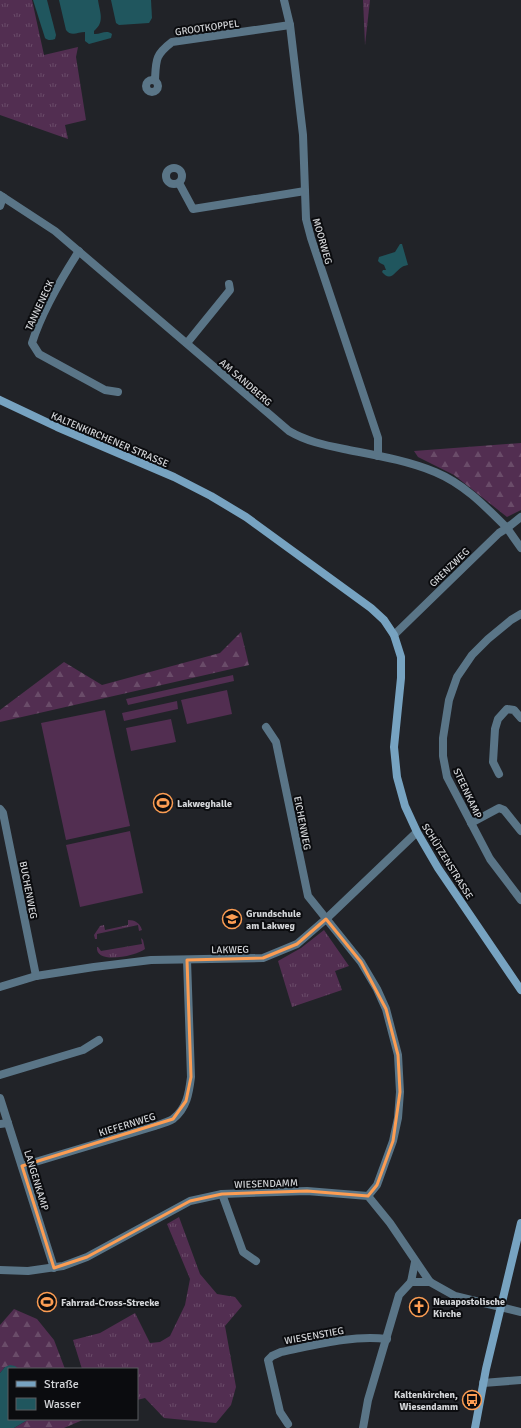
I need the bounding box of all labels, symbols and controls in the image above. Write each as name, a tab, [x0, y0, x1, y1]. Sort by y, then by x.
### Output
street label: GROOTKOPPEL	[174, 18, 240, 38]
street label: MOORWEG	[310, 217, 334, 266]
street label: TANNENECK	[23, 278, 57, 332]
street label: AM SANDBERG	[217, 357, 274, 409]
street label: KALTENKIRCHENER STRASSE	[49, 410, 170, 470]
street label: GRENZWEG	[427, 546, 472, 590]
street label: STEENKAMP	[450, 766, 484, 821]
sports icon: Lakweghalle	[152, 792, 174, 814]
street label: EICHENWEG	[291, 795, 313, 851]
place label: Lakweghalle	[177, 798, 232, 810]
street label: SCHÜTZENSTRASSE	[419, 821, 475, 902]
street label: BUCHENWEG	[17, 860, 39, 920]
school or university icon: Grundschule am Lakweg	[221, 908, 243, 930]
place label: Grundschule am Lakweg	[246, 908, 301, 932]
street label: LAKWEG	[211, 944, 249, 956]
street label: KIEFERNWEG	[97, 1111, 157, 1139]
street label: LANGENKAMP	[21, 1149, 51, 1212]
street label: WIESENDAMM	[234, 1177, 298, 1191]
sports icon: Fahrrad-Cross-Strecke	[36, 1291, 58, 1313]
church icon: Neuapostolische Kirche	[408, 1296, 430, 1318]
place label: Neuapostolische Kirche	[433, 1296, 505, 1320]
place label: Fahrrad-Cross-Strecke	[61, 1297, 159, 1309]
street label: WIESENSTIEG	[283, 1325, 345, 1347]
legend	[8, 1368, 138, 1420]
text: Straße	[44, 1377, 79, 1392]
place label: Kaltenkirchen, Wiesendamm	[394, 1389, 458, 1413]
bus stop icon: Kaltenkirchen, Wiesendamm	[461, 1389, 483, 1411]
text: Wasser	[44, 1397, 81, 1412]

